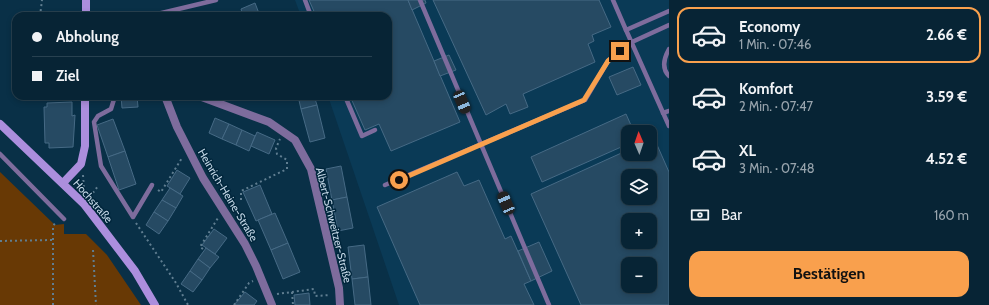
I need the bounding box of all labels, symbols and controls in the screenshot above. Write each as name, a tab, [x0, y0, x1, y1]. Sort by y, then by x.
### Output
icon: car	[691, 17, 727, 53]
text: Economy	[739, 18, 800, 36]
text: 2.66 €	[926, 26, 967, 44]
text: Abholung	[56, 28, 119, 46]
text: 1 Min. · 07:46	[739, 36, 811, 52]
route end	[611, 42, 629, 60]
text: Ziel	[56, 67, 79, 85]
icon: car	[691, 79, 727, 115]
text: Komfort	[739, 80, 793, 98]
text: 3.59 €	[926, 88, 967, 106]
car	[452, 89, 472, 115]
text: 2 Min. · 07:47	[739, 98, 813, 114]
north arrow	[621, 125, 657, 161]
map controls	[621, 125, 657, 293]
icon: car	[691, 141, 727, 177]
text: XL	[739, 142, 756, 160]
street label: Heinrich-Heine-Straße	[195, 146, 261, 244]
text: 4.52 €	[925, 150, 967, 168]
text: 3 Min. · 07:48	[739, 160, 815, 176]
street label: Albert-Schweitzer-Straße	[313, 166, 355, 285]
button: layers	[621, 169, 657, 205]
route start	[390, 171, 408, 189]
street label: Hochstraße	[70, 176, 116, 226]
car	[496, 190, 516, 216]
icon: cash	[689, 204, 711, 226]
text: Bar	[721, 206, 742, 224]
text: 160 m	[934, 207, 969, 223]
button: +	[621, 213, 657, 249]
button: Bestätigen	[689, 251, 969, 297]
button: −	[621, 257, 657, 293]

